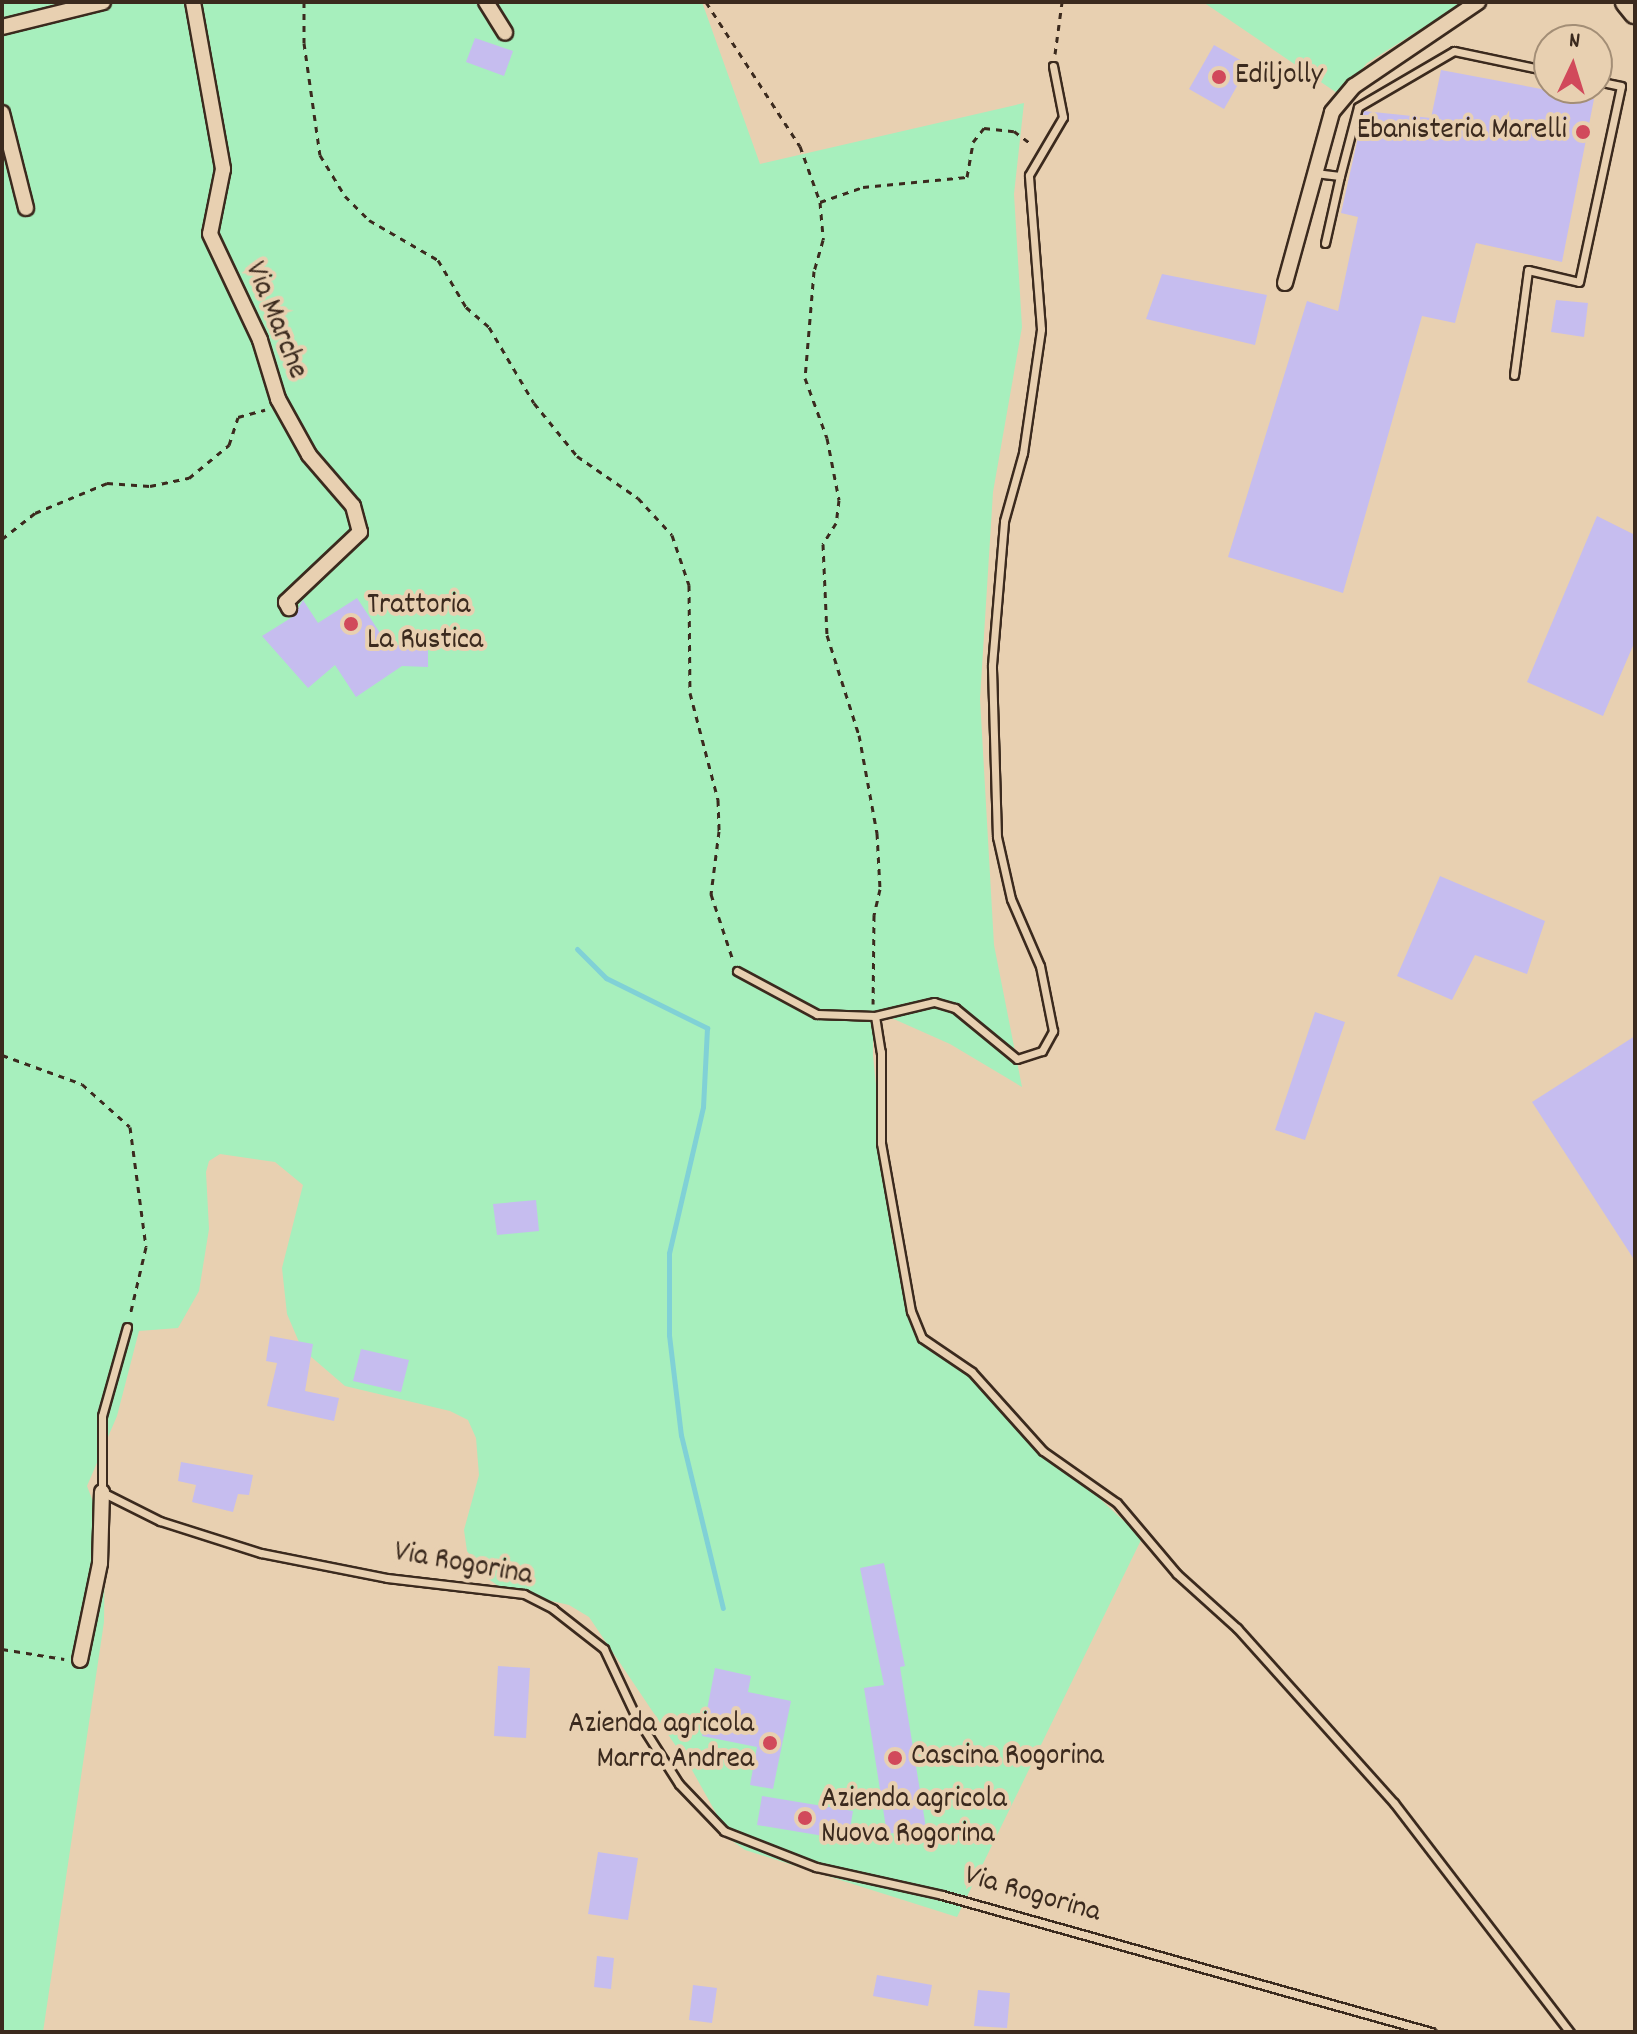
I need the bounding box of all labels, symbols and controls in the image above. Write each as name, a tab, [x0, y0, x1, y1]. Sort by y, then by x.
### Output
north arrow	[1533, 24, 1613, 104]
text: N	[1568, 26, 1581, 57]
place label: Ediljolly	[1235, 59, 1323, 95]
marker: Ediljolly	[1210, 68, 1228, 86]
place label: Ebanisteria Marelli	[1357, 114, 1567, 150]
marker: Ebanisteria Marelli	[1574, 123, 1592, 141]
street label: Via Marche	[234, 257, 314, 385]
place label: Trattoria La Rustica	[367, 589, 483, 660]
marker: Trattoria La Rustica	[342, 615, 360, 633]
street label: Via Rogorina	[391, 1536, 535, 1596]
place label: Azienda agricola Marra Andrea	[568, 1708, 754, 1778]
marker: Azienda agricola Marra Andrea	[761, 1734, 779, 1752]
place label: Cascina Rogorina	[911, 1740, 1104, 1776]
marker: Cascina Rogorina	[886, 1749, 904, 1767]
place label: Azienda agricola Nuova Rogorina	[821, 1783, 1007, 1854]
marker: Azienda agricola Nuova Rogorina	[796, 1809, 814, 1827]
street label: Via Rogorina	[960, 1859, 1104, 1933]

